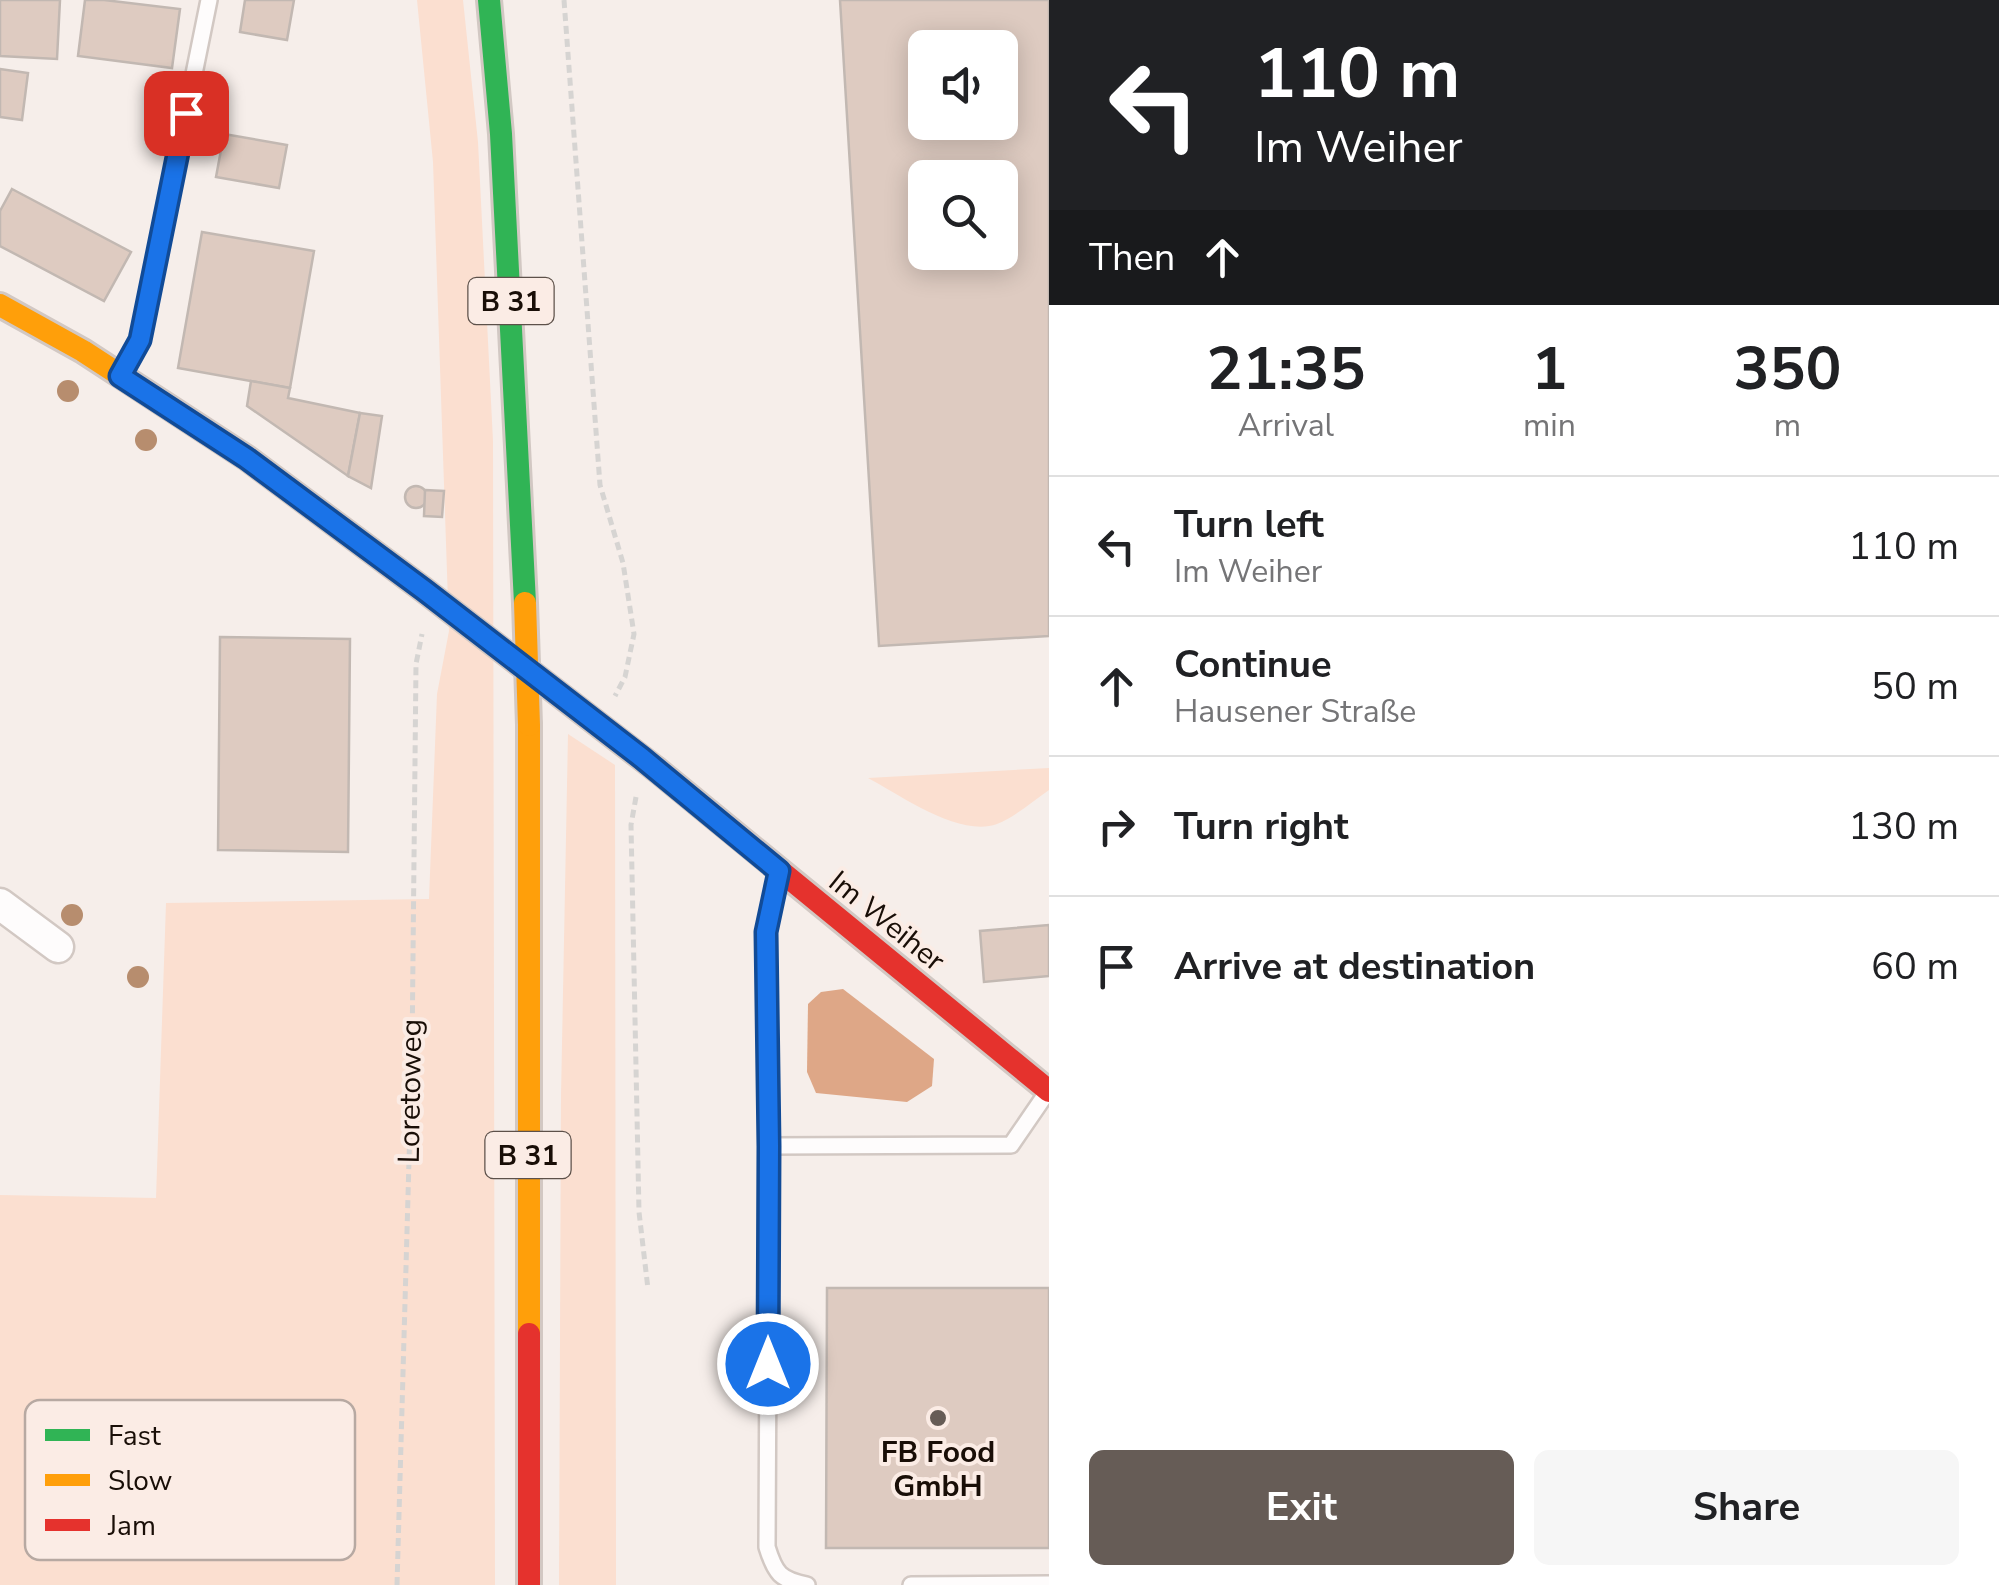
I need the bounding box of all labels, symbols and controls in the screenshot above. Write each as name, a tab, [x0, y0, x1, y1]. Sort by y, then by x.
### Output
text: 110 m	[1254, 26, 1460, 122]
map controls	[908, 30, 1018, 270]
button: sound	[908, 30, 1018, 140]
icon: left	[1089, 40, 1219, 170]
pin	[144, 71, 229, 156]
icon: arrive	[159, 86, 214, 141]
text: Im Weiher	[1254, 117, 1463, 178]
button: search	[908, 160, 1018, 270]
icon: ahead	[1195, 230, 1250, 285]
text: Then	[1089, 232, 1175, 283]
road number: B 31	[468, 278, 554, 324]
text: 21:35	[1207, 328, 1365, 410]
text: 1	[1531, 328, 1567, 410]
text: 350	[1733, 328, 1841, 410]
text: Arrival	[1238, 404, 1334, 447]
text: min	[1523, 404, 1576, 447]
text: m	[1774, 404, 1801, 447]
text: Turn left	[1174, 499, 1324, 550]
icon: left	[1089, 519, 1144, 574]
text: 110 m	[1848, 521, 1959, 572]
text: Im Weiher	[1174, 550, 1322, 593]
text: Continue	[1174, 639, 1332, 690]
icon: ahead	[1089, 659, 1144, 714]
text: 50 m	[1871, 661, 1959, 712]
text: Hausener Straße	[1174, 690, 1416, 733]
icon: right	[1089, 799, 1144, 854]
text: Turn right	[1174, 801, 1349, 852]
text: 130 m	[1848, 801, 1959, 852]
street label: Im Weiher	[820, 862, 954, 981]
icon: arrive	[1089, 939, 1144, 994]
text: Arrive at destination	[1174, 941, 1535, 992]
text: 60 m	[1871, 941, 1959, 992]
street label: Loretoweg	[389, 1018, 432, 1164]
road number: B 31	[486, 1132, 570, 1178]
position arrow	[716, 1312, 820, 1416]
legend	[25, 1400, 355, 1560]
marker: FB Food GmbH	[927, 1407, 949, 1429]
text: Fast	[108, 1417, 161, 1455]
place label: FB Food GmbH	[881, 1432, 995, 1507]
button: Exit	[1089, 1450, 1514, 1565]
button: Share	[1534, 1450, 1959, 1565]
text: Slow	[108, 1462, 172, 1500]
text: Jam	[107, 1507, 156, 1545]

